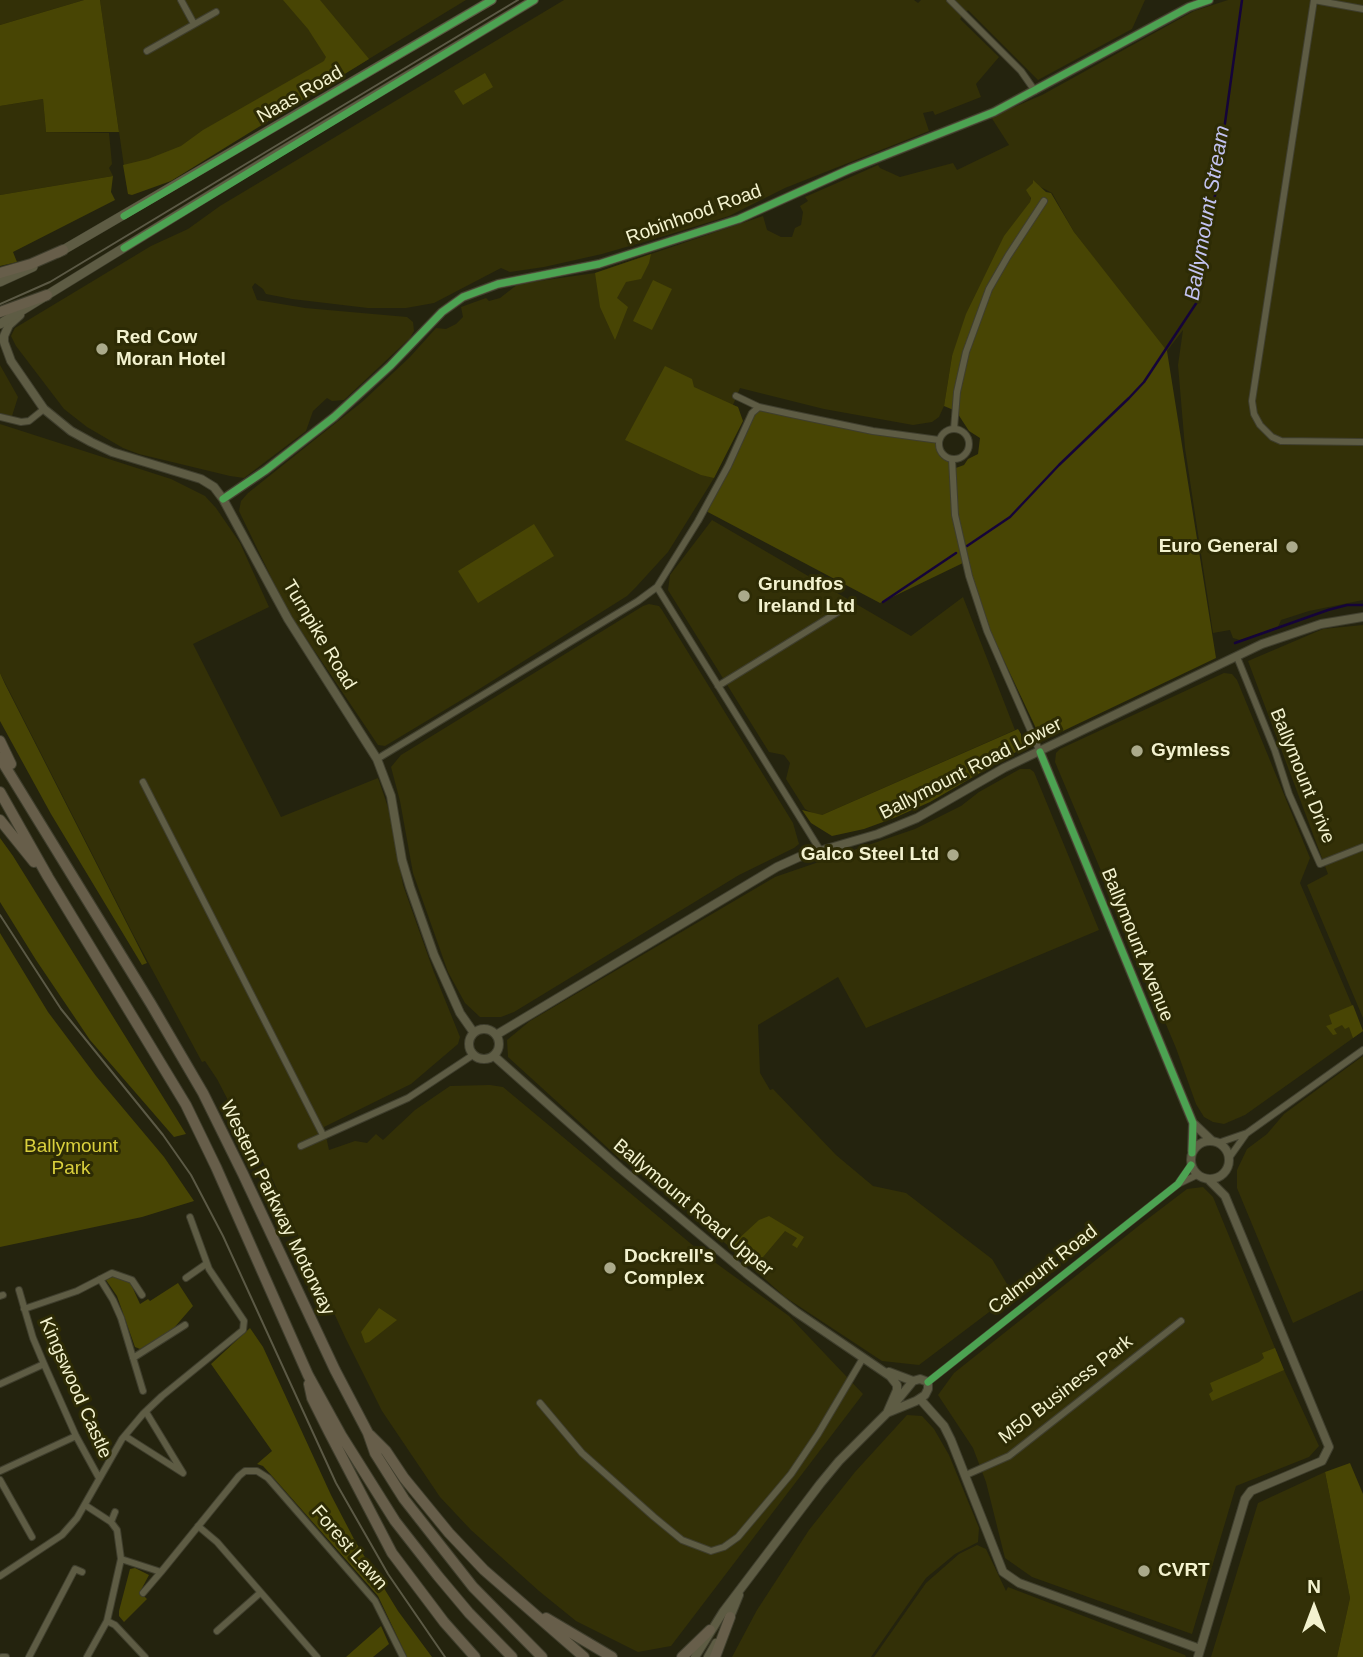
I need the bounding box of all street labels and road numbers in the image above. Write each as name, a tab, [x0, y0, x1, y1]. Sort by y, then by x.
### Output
street label: Naas Road	[253, 61, 347, 129]
street label: Robinhood Road	[623, 180, 765, 250]
street label: Turnpike Road	[277, 576, 361, 694]
street label: Ballymount Drive	[1265, 705, 1339, 847]
street label: Ballymount Road Lower	[876, 713, 1066, 825]
street label: Ballymount Avenue	[1096, 865, 1178, 1025]
street label: Western Parkway Motorway	[215, 1097, 339, 1319]
street label: Ballymount Road Upper	[608, 1134, 778, 1282]
street label: Calmount Road	[984, 1220, 1102, 1320]
street label: Kingswood Castle	[34, 1314, 116, 1462]
street label: M50 Business Park	[994, 1331, 1138, 1449]
street label: Forest Lawn	[306, 1501, 392, 1595]

